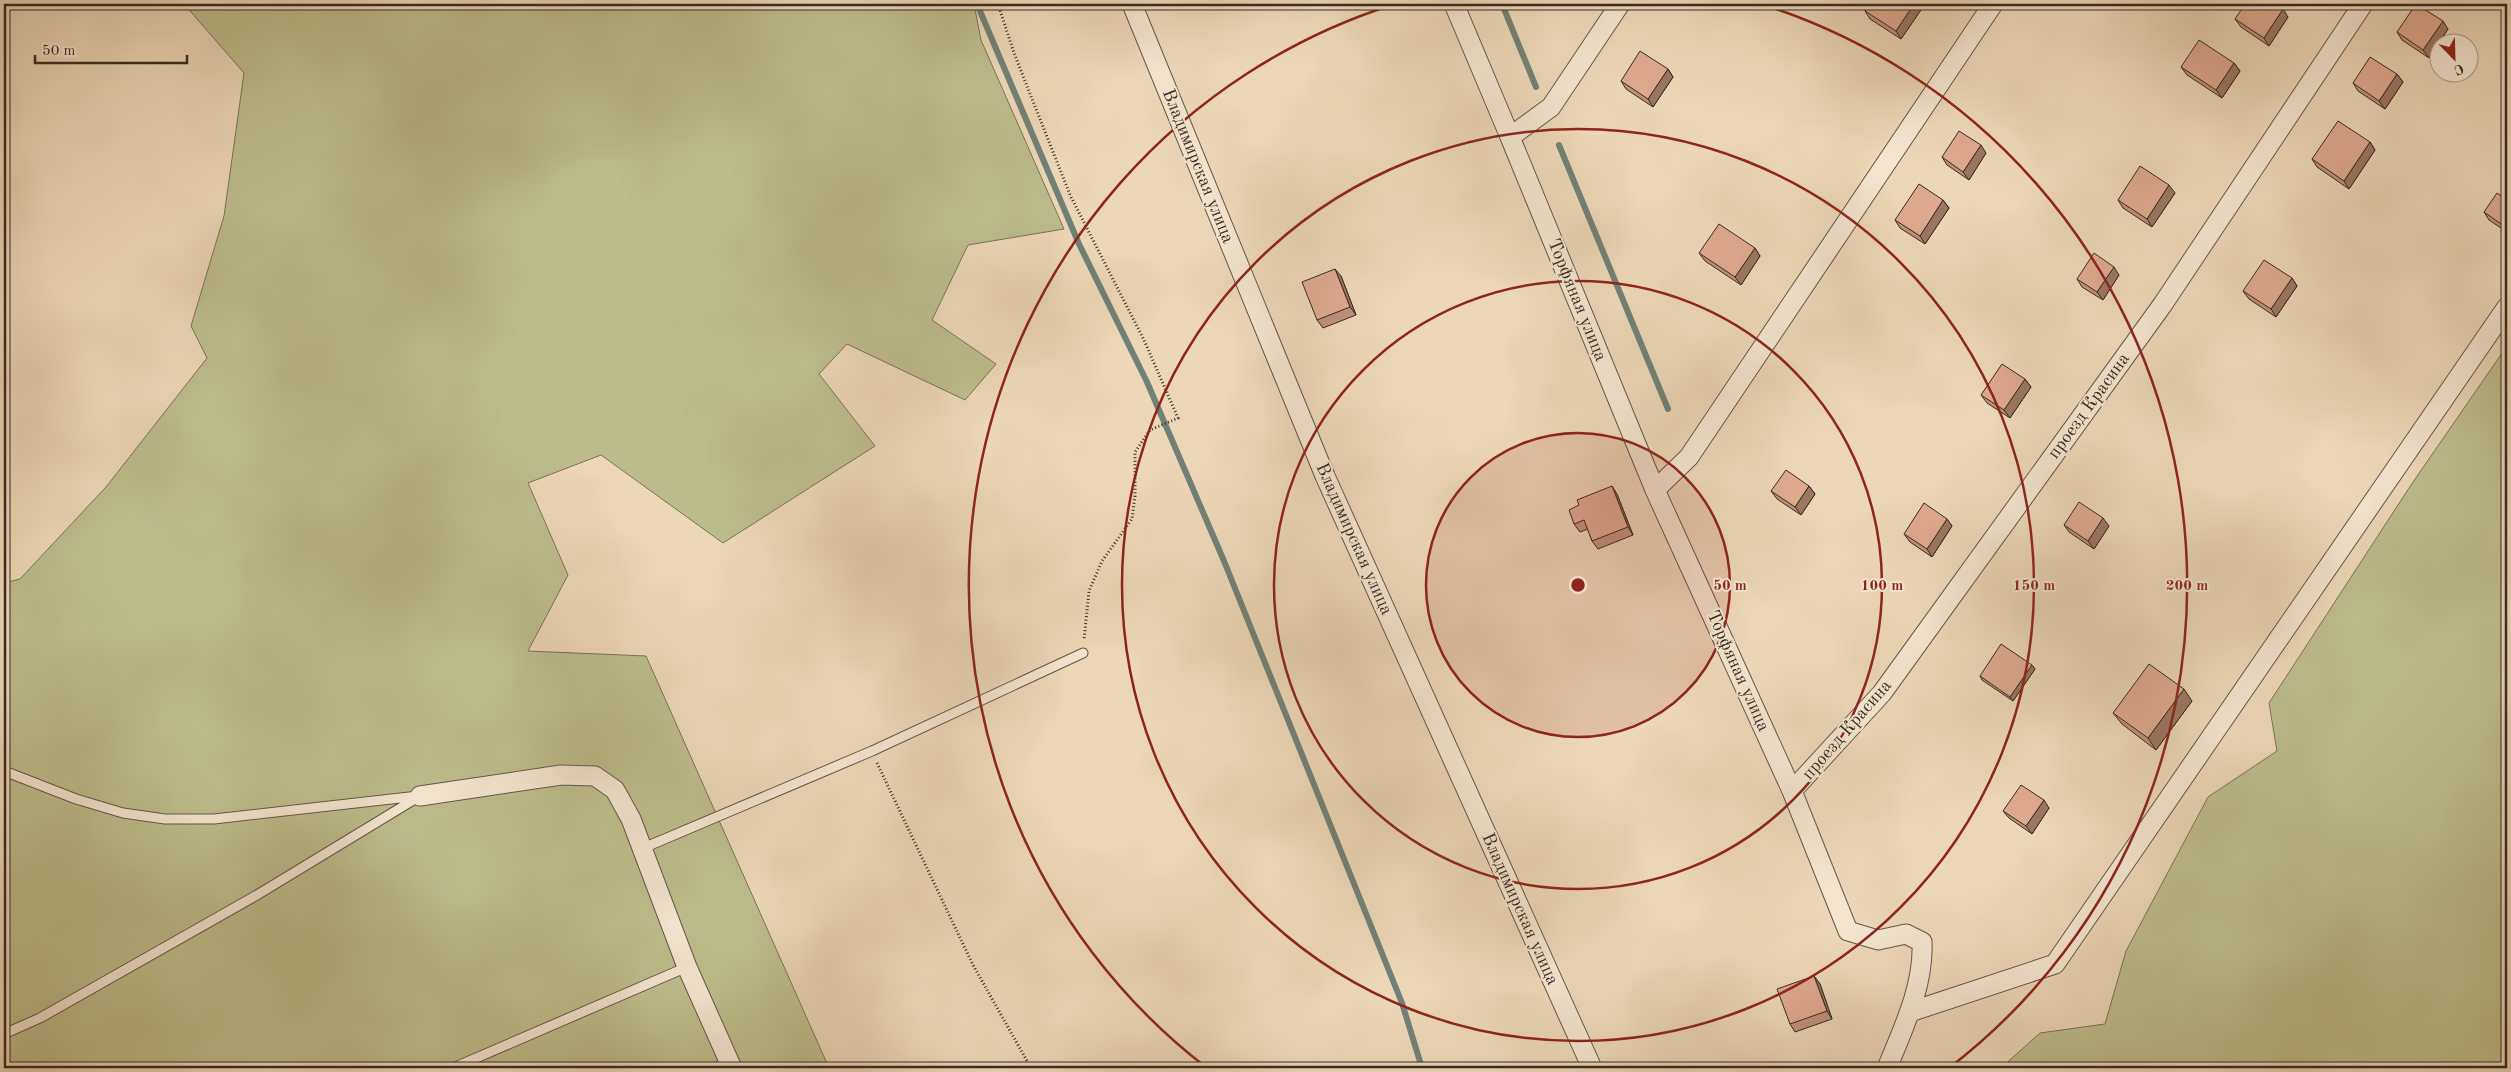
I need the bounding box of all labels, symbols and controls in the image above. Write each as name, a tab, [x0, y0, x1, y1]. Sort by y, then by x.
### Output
scale bar	[35, 32, 188, 64]
north arrow	[2428, 32, 2478, 82]
text: 50 m	[42, 44, 76, 59]
text: С	[2452, 61, 2466, 77]
street label: Владимирская улица	[1159, 86, 1237, 246]
street label: Торфяная улица	[1543, 236, 1610, 364]
street label: проезд Красина	[2045, 350, 2133, 462]
street label: Владимирская улица	[1312, 460, 1396, 618]
centre of rings	[1569, 576, 1587, 594]
text: 50 m	[1713, 579, 1747, 594]
text: 100 m	[1861, 579, 1903, 594]
text: 150 m	[2013, 579, 2055, 594]
text: 200 m	[2166, 579, 2208, 594]
street label: Торфяная улица	[1702, 608, 1773, 735]
street label: проезд Красина	[1799, 677, 1895, 783]
street label: Владимирская улица	[1478, 830, 1562, 988]

